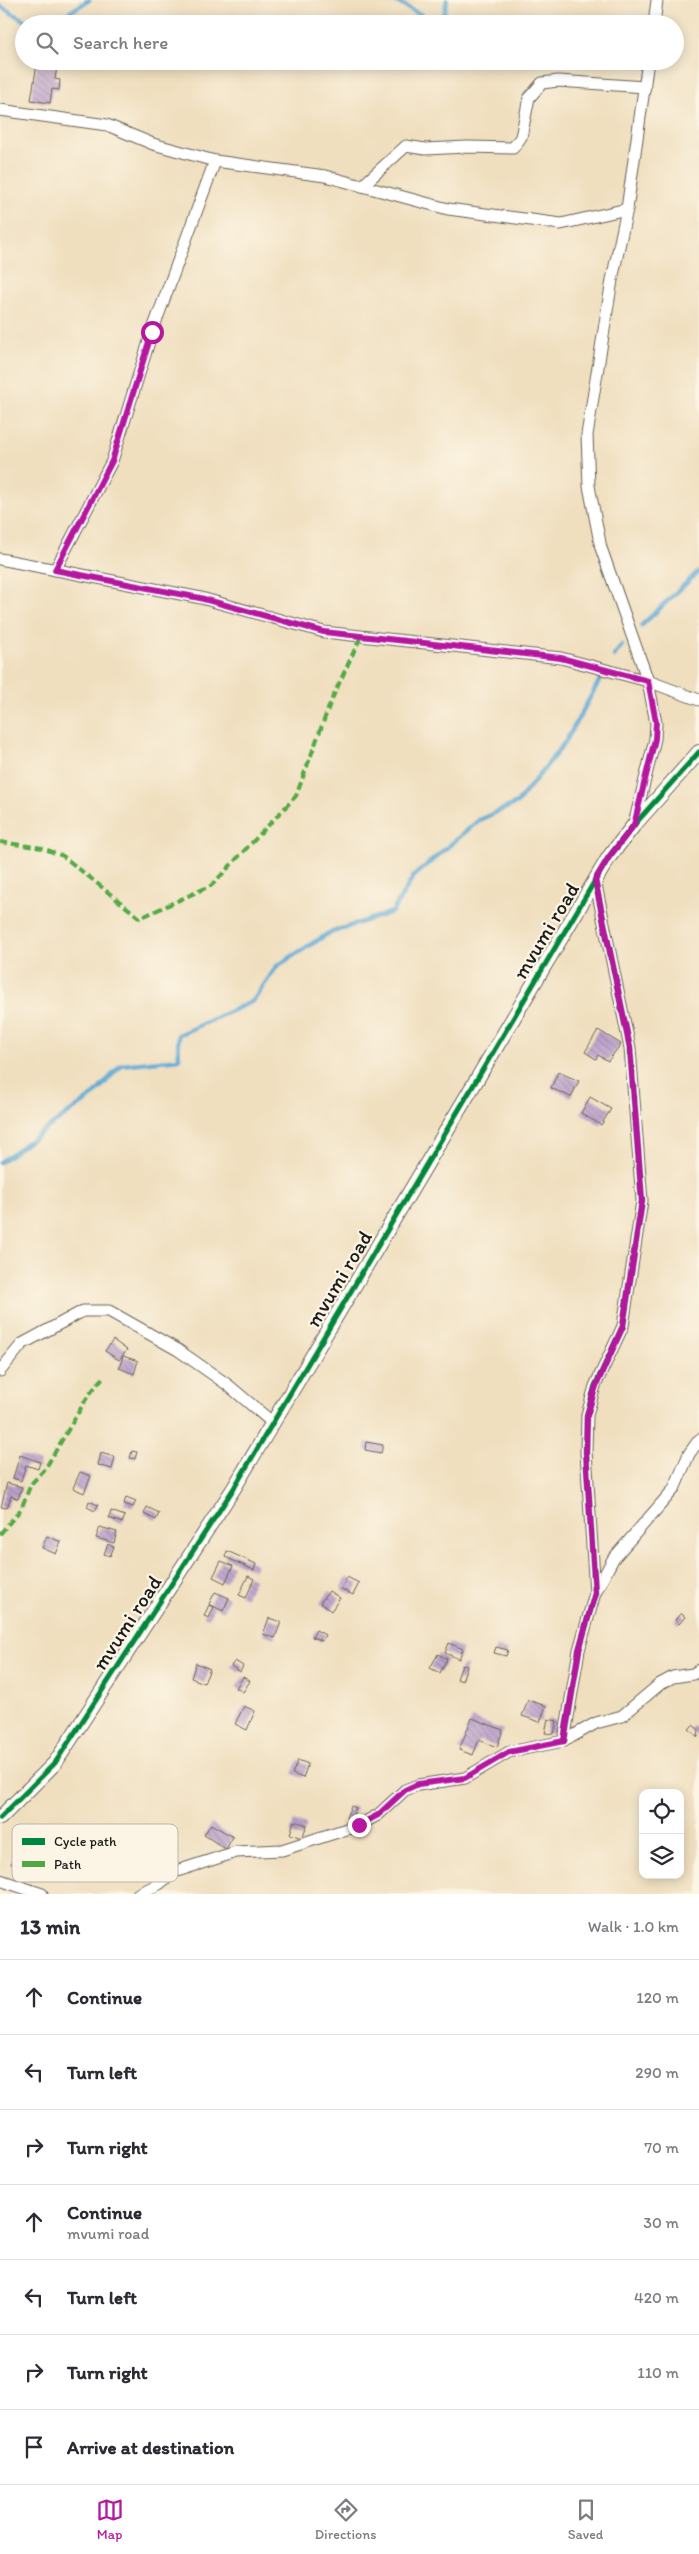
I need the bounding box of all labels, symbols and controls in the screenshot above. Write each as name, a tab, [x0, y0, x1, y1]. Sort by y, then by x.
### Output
search box	[15, 15, 684, 70]
icon: search	[33, 29, 61, 57]
text: Search here	[73, 31, 168, 54]
route start	[141, 321, 164, 344]
street label: mvumi road	[507, 878, 584, 983]
street label: mvumi road	[300, 1226, 377, 1331]
street label: mvumi road	[87, 1571, 166, 1675]
map controls	[639, 1789, 684, 1879]
button: locate	[639, 1789, 684, 1834]
route end	[348, 1814, 371, 1837]
legend	[12, 1824, 178, 1882]
text: Cycle path	[54, 1833, 117, 1850]
button: layers	[639, 1834, 684, 1879]
text: Path	[54, 1856, 81, 1873]
text: 13 min	[20, 1914, 80, 1939]
text: Walk · 1.0 km	[588, 1917, 679, 1936]
icon: ahead	[20, 1983, 48, 2011]
text: Continue	[67, 1986, 142, 2009]
text: 120 m	[636, 1988, 679, 2007]
icon: left	[20, 2058, 48, 2086]
text: Turn left	[67, 2061, 137, 2084]
text: 290 m	[635, 2063, 679, 2082]
icon: right	[20, 2133, 48, 2161]
text: Turn right	[67, 2136, 148, 2159]
text: 70 m	[644, 2138, 679, 2157]
text: Continue	[67, 2201, 142, 2224]
icon: ahead	[20, 2208, 48, 2236]
text: 30 m	[643, 2213, 679, 2232]
text: mvumi road	[67, 2224, 149, 2243]
icon: left	[20, 2283, 48, 2311]
text: Turn left	[67, 2286, 137, 2309]
text: 420 m	[634, 2288, 679, 2307]
icon: right	[20, 2358, 48, 2386]
text: Turn right	[67, 2361, 148, 2384]
text: 110 m	[637, 2363, 679, 2382]
icon: arrive	[20, 2433, 48, 2461]
text: Arrive at destination	[67, 2436, 234, 2459]
tab: Map	[96, 2496, 124, 2543]
tab: Directions	[315, 2496, 376, 2543]
tab: Saved	[568, 2496, 603, 2543]

